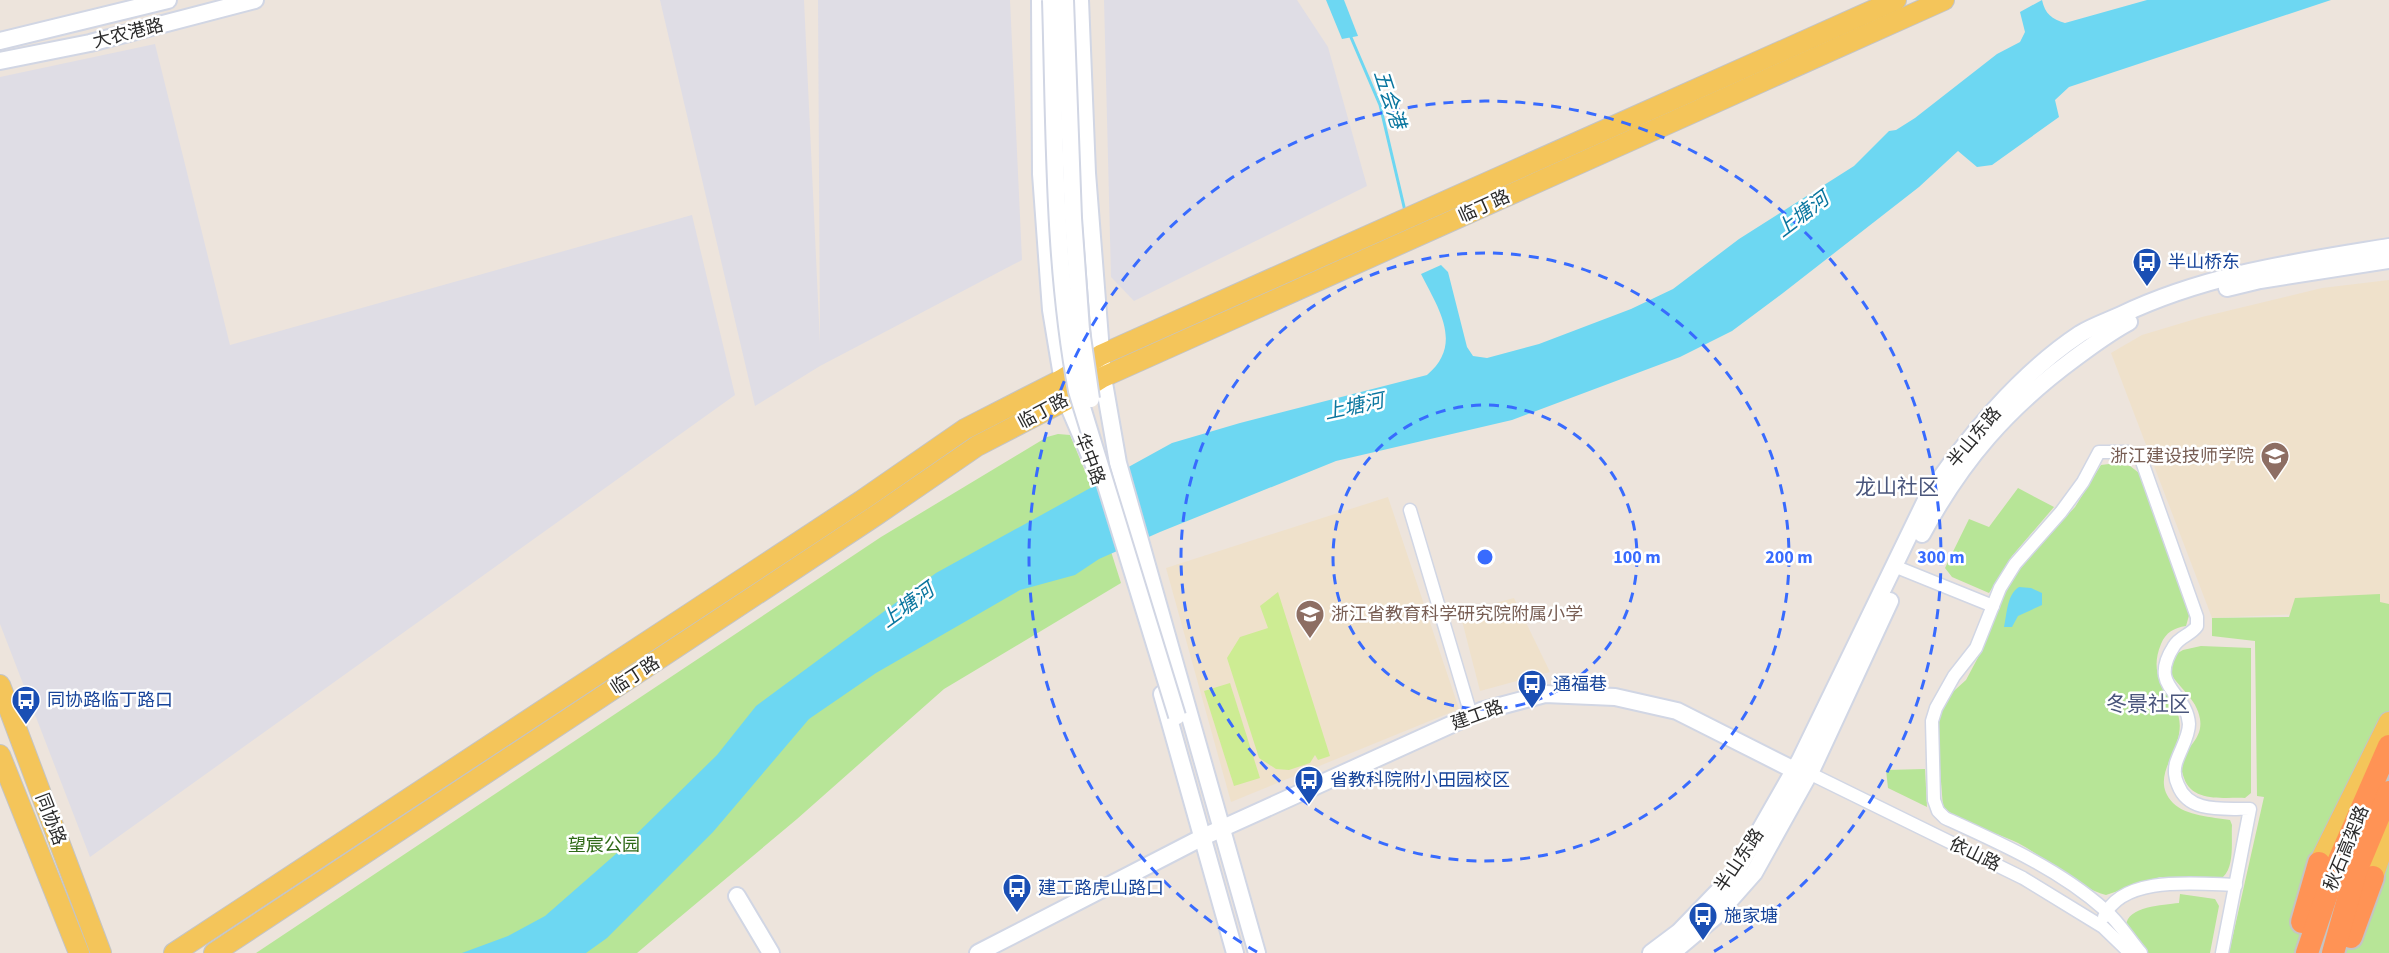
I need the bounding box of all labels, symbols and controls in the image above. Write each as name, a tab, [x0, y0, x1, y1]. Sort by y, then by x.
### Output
street label: 大农港路	[90, 13, 166, 54]
water label: 五会港	[1366, 66, 1413, 135]
water label: 上塘河	[1770, 183, 1838, 244]
street label: 临丁路	[1454, 184, 1514, 229]
bus stop icon: 半山桥东	[2131, 246, 2163, 288]
place label: 半山桥东	[2168, 250, 2240, 275]
water label: 上塘河	[1322, 386, 1390, 427]
street label: 临丁路	[1014, 388, 1073, 435]
street label: 半山东路	[1942, 402, 2007, 473]
street label: 华中路	[1068, 429, 1111, 489]
school or university icon: 浙江建设技师学院	[2259, 440, 2291, 482]
place label: 浙江建设技师学院	[2110, 444, 2254, 469]
district label: 龙山社区	[1855, 472, 1939, 502]
text: 100 m	[1613, 545, 1661, 570]
text: 200 m	[1765, 545, 1813, 570]
text: 300 m	[1917, 545, 1965, 570]
centre of rings	[1475, 547, 1495, 567]
water label: 上塘河	[875, 574, 943, 635]
school or university icon: 浙江省教育科学研究院附属小学	[1294, 598, 1326, 640]
place label: 浙江省教育科学研究院附属小学	[1331, 602, 1583, 627]
street label: 临丁路	[606, 650, 665, 701]
bus stop icon: 通福巷	[1516, 668, 1548, 710]
place label: 通福巷	[1553, 672, 1607, 697]
bus stop icon: 同协路临丁路口	[10, 684, 42, 726]
place label: 同协路临丁路口	[47, 688, 173, 713]
district label: 冬景社区	[2106, 689, 2190, 719]
street label: 建工路	[1448, 694, 1507, 736]
bus stop icon: 省教科院附小田园校区	[1293, 764, 1325, 806]
place label: 省教科院附小田园校区	[1330, 768, 1510, 793]
street label: 同协路	[29, 789, 72, 849]
street label: 秋石高架路	[2318, 802, 2375, 895]
street label: 半山东路	[1709, 823, 1770, 897]
street label: 依山路	[1945, 831, 2005, 878]
park label: 望宸公园	[568, 833, 640, 858]
bus stop icon: 建工路虎山路口	[1001, 872, 1033, 914]
place label: 建工路虎山路口	[1038, 876, 1164, 901]
bus stop icon: 施家塘	[1687, 900, 1719, 942]
place label: 施家塘	[1724, 904, 1778, 929]

